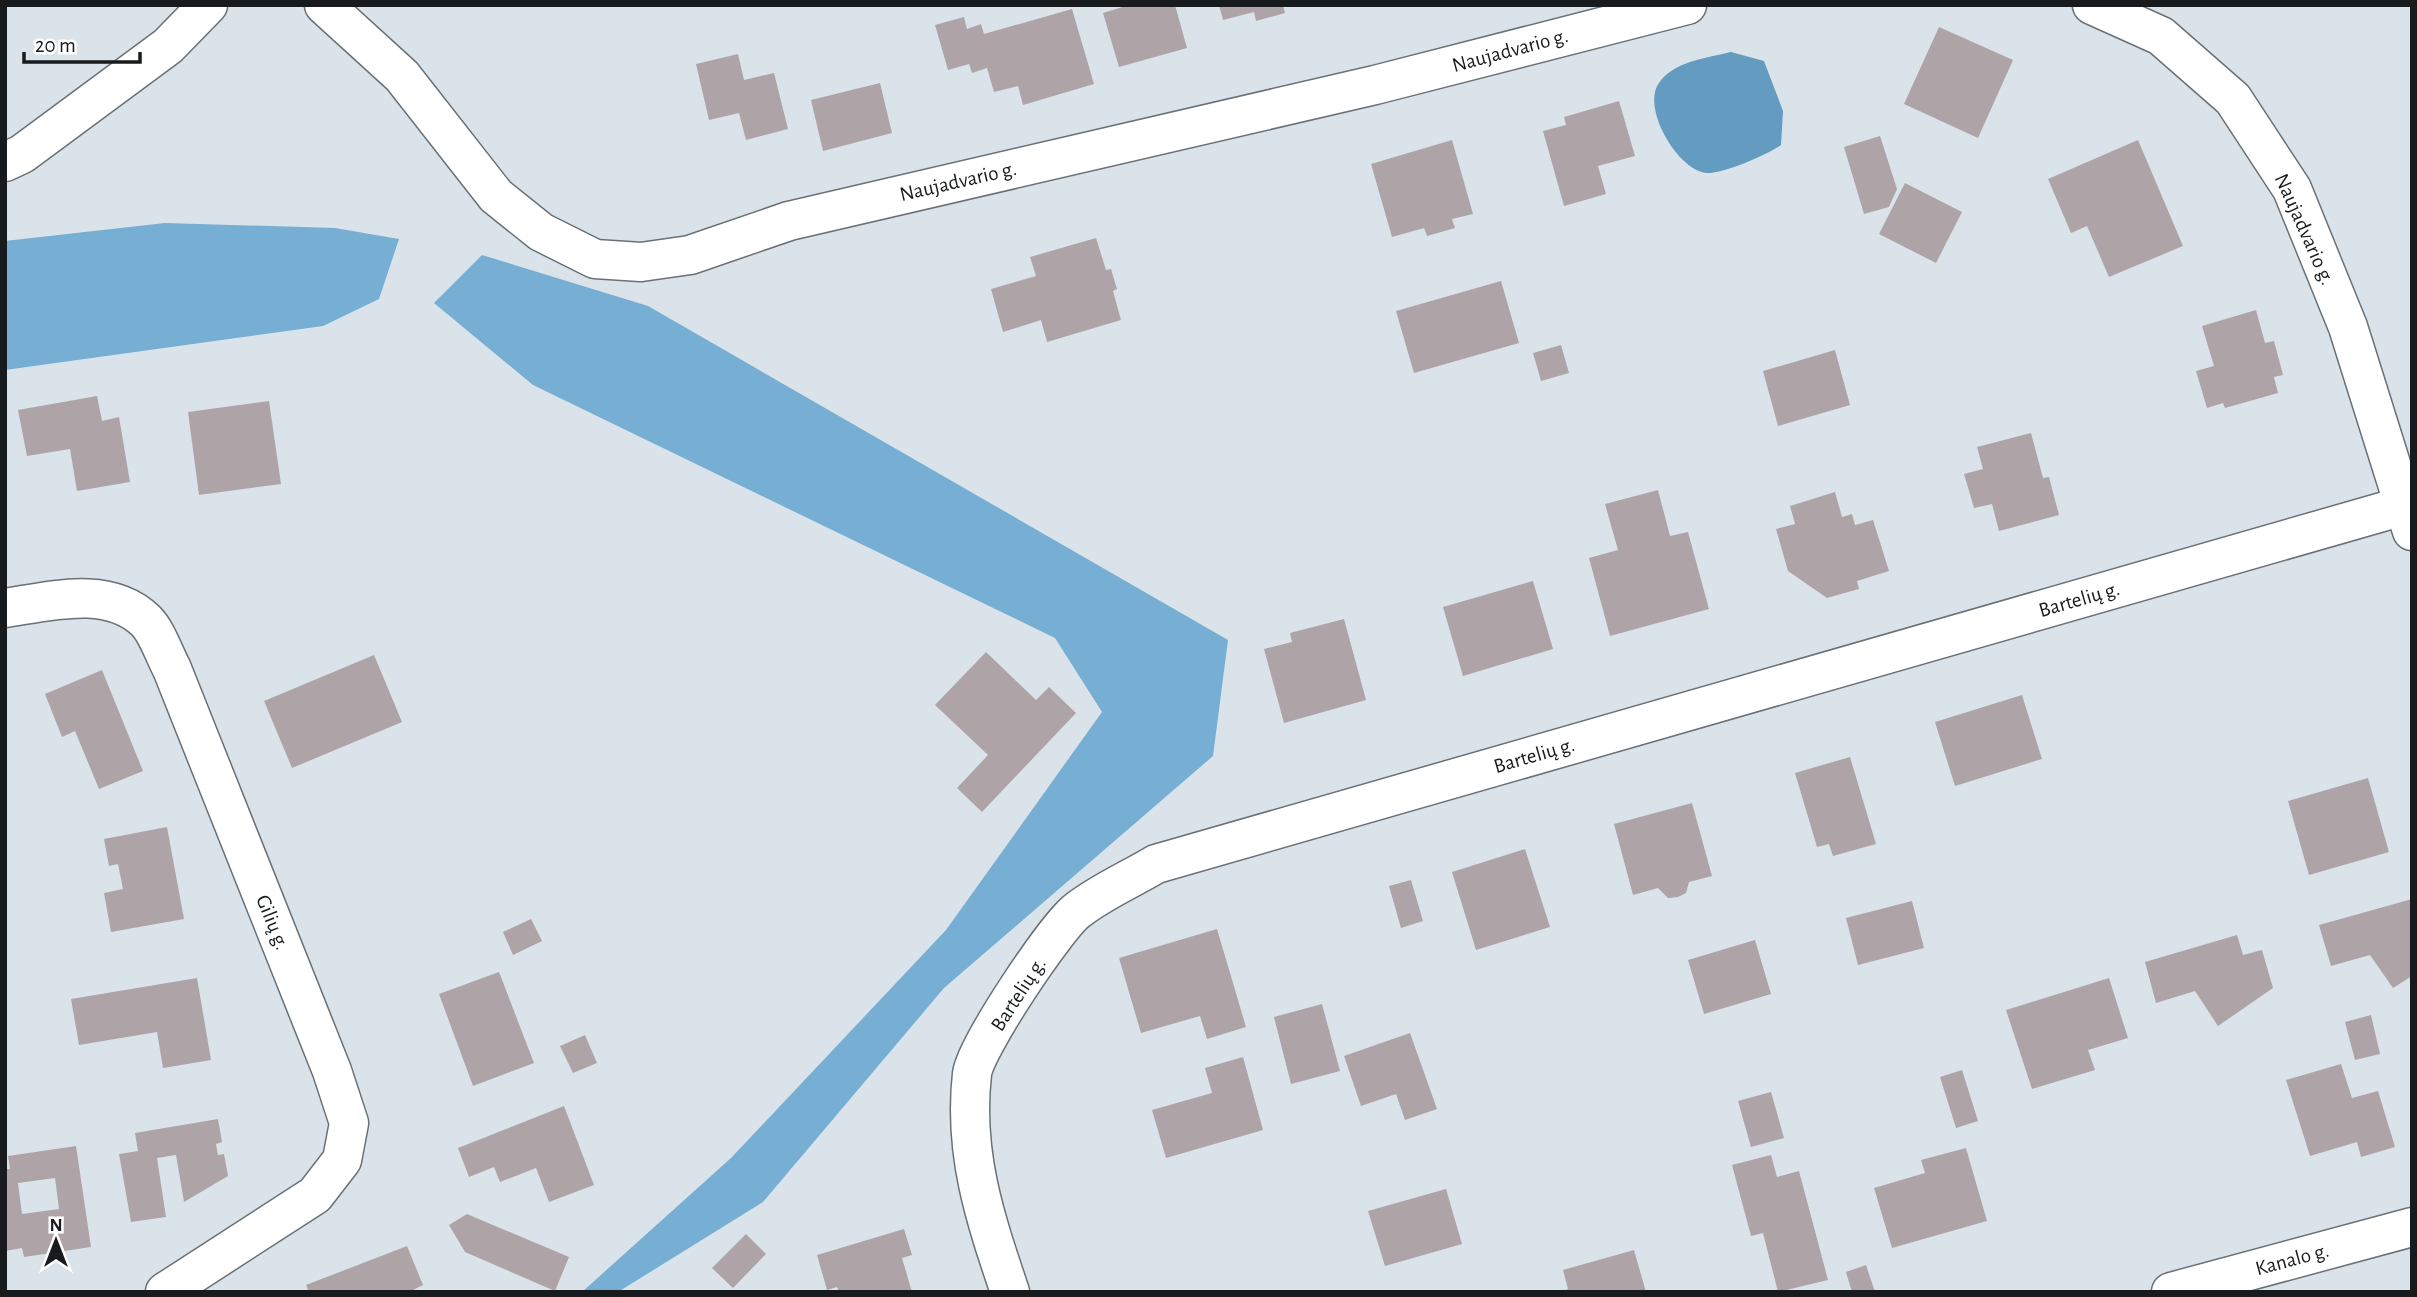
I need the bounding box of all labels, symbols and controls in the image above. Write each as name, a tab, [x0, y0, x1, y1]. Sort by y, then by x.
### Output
scale bar	[24, 21, 140, 65]
street label: Naujadvario g.	[1450, 25, 1570, 76]
text: 20 m	[35, 35, 76, 56]
street label: Naujadvario g.	[898, 158, 1019, 205]
street label: Naujadvario g.	[2271, 171, 2338, 288]
street label: Bartelių g.	[2036, 578, 2122, 621]
street label: Bartelių g.	[1491, 734, 1577, 777]
street label: Gilių g.	[252, 892, 293, 953]
street label: Bartelių g.	[987, 954, 1050, 1035]
north arrow	[21, 1206, 91, 1276]
text: N	[49, 1216, 63, 1235]
street label: Kanalo g.	[2253, 1240, 2331, 1279]

